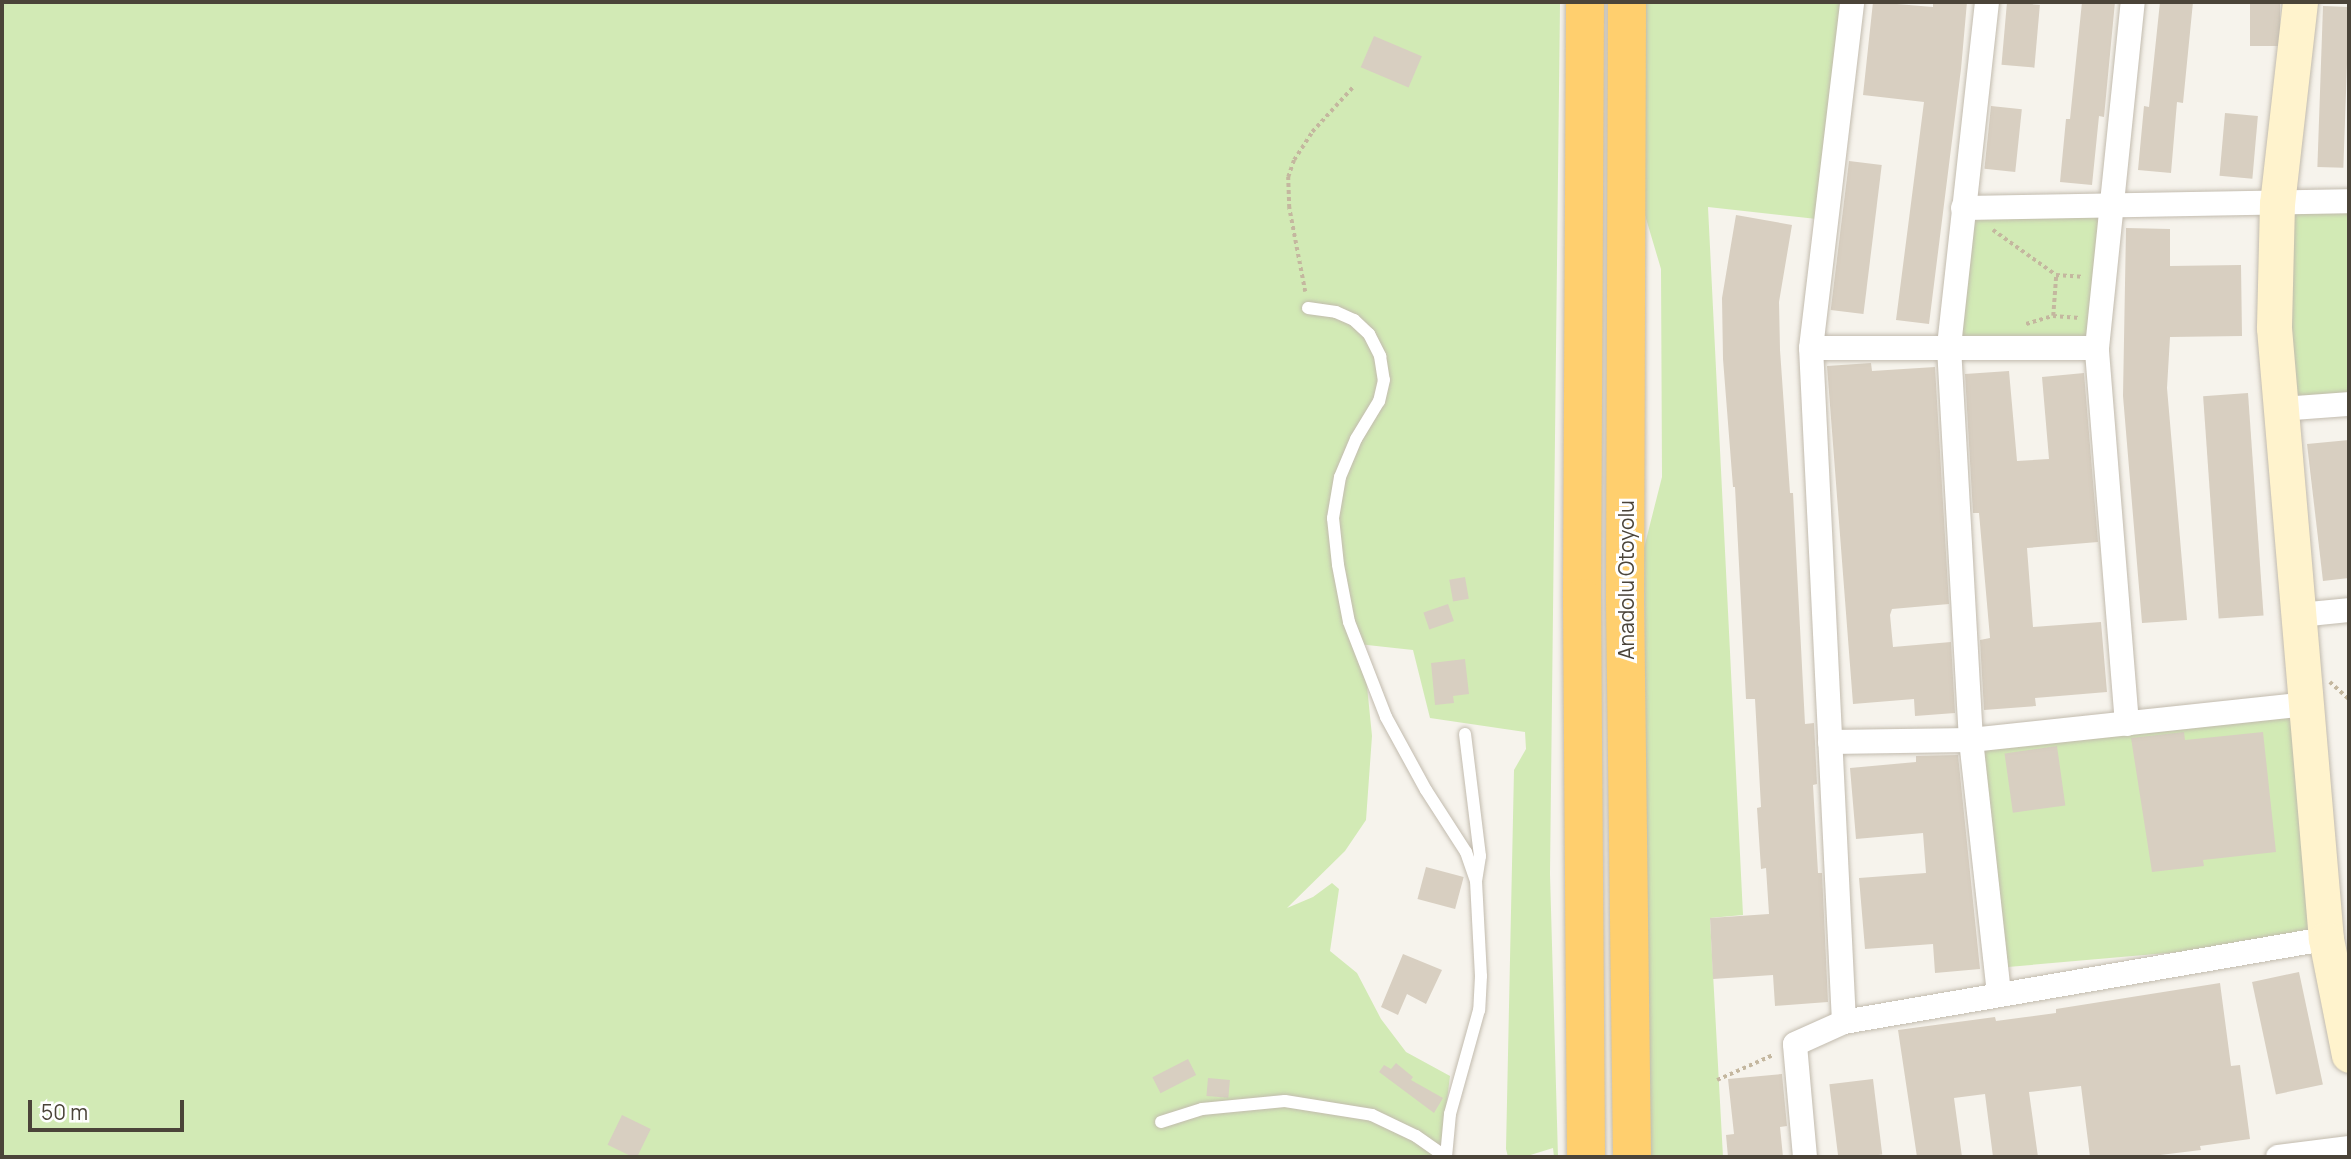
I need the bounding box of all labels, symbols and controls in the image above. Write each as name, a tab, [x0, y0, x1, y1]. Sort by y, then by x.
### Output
street label: Anadolu Otoyolu	[1613, 500, 1639, 660]
scale bar	[32, 1086, 187, 1130]
text: 50 m	[41, 1098, 88, 1126]

